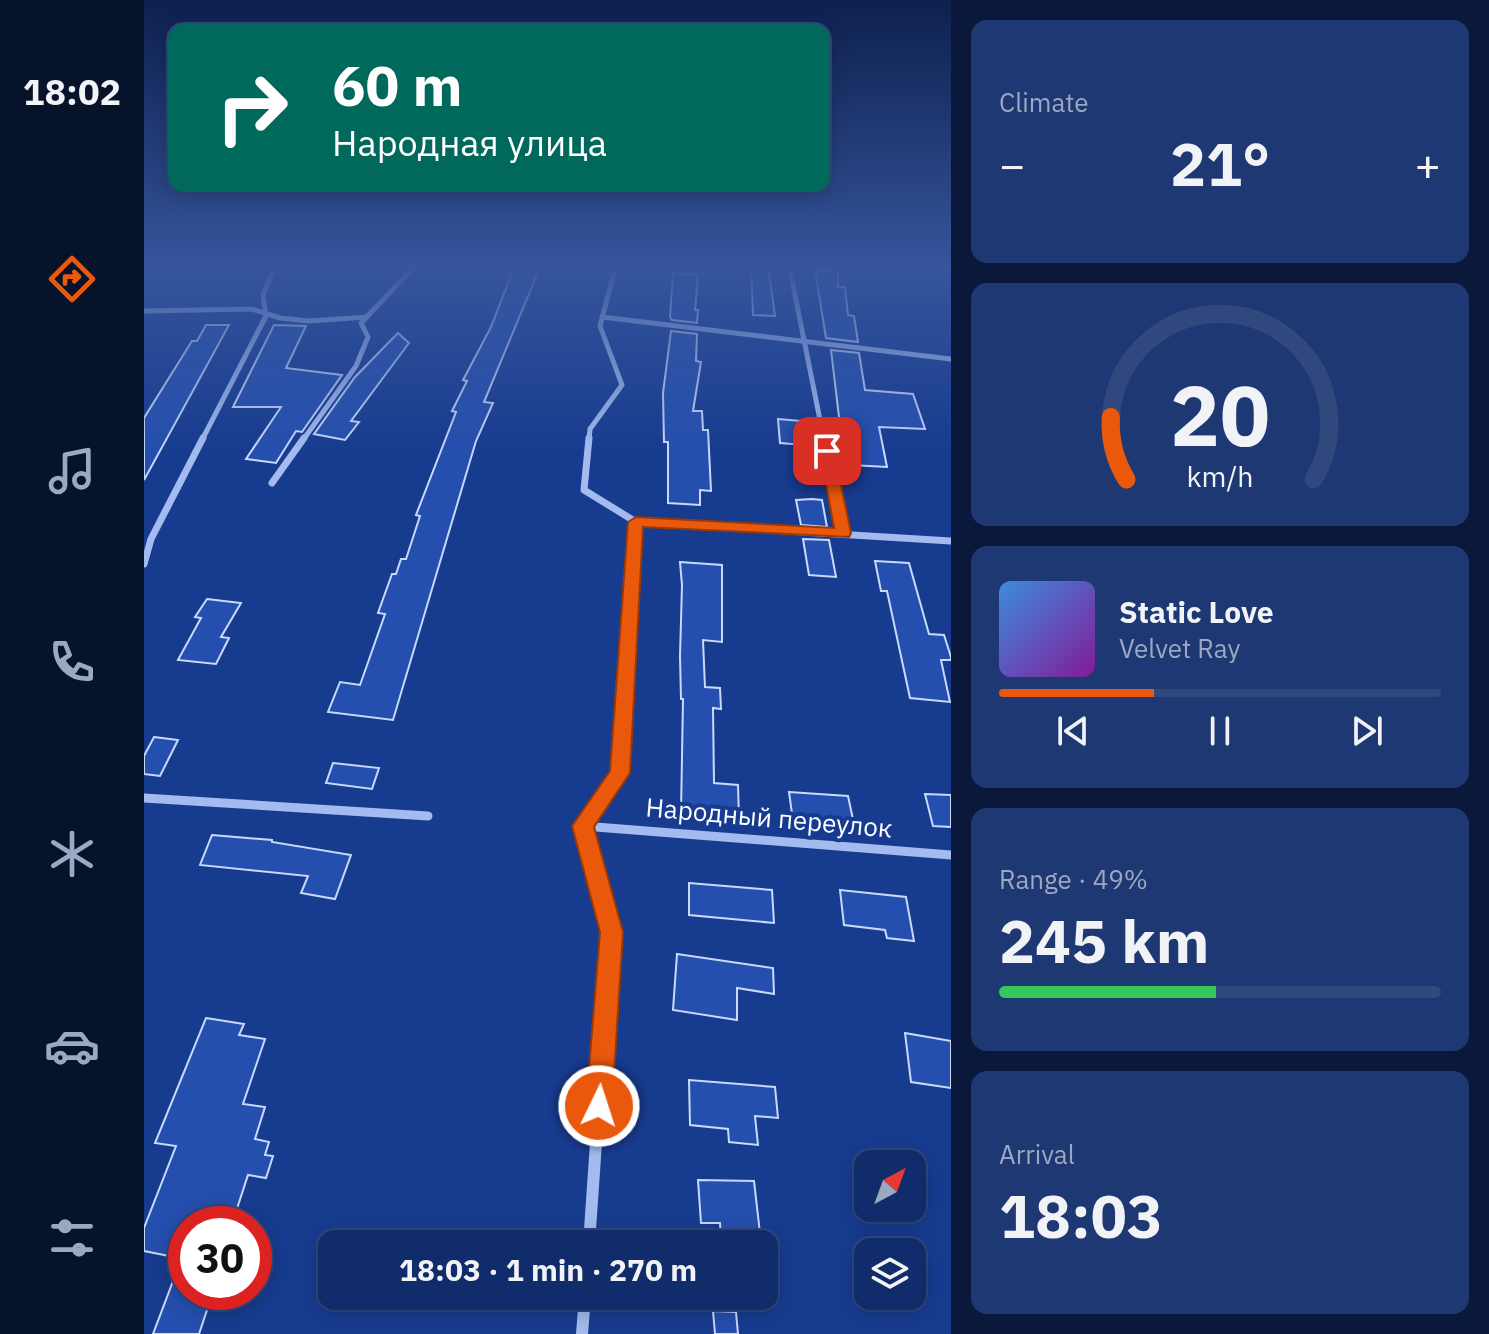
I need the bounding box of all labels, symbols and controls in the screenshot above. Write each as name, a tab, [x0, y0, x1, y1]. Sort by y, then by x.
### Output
text: 60 m	[332, 49, 462, 121]
icon: right	[200, 56, 304, 160]
text: 18:02	[23, 68, 121, 115]
text: Climate	[999, 85, 1089, 119]
text: Народная улица	[332, 119, 607, 166]
text: 21°	[1170, 124, 1270, 203]
text: −	[999, 136, 1025, 193]
text: +	[1415, 136, 1441, 193]
icon: directions	[44, 251, 100, 307]
text: 20	[1170, 361, 1270, 469]
pin	[793, 417, 861, 485]
icon: arrive	[805, 429, 849, 473]
icon: music	[44, 443, 100, 499]
text: km/h	[1186, 458, 1254, 495]
text: Static Love	[1119, 592, 1274, 631]
text: Velvet Ray	[1119, 631, 1240, 665]
icon: phone	[44, 634, 100, 690]
icon: previous	[1051, 709, 1095, 753]
icon: pause	[1198, 709, 1242, 753]
icon: next	[1345, 709, 1389, 753]
street label: Народный переулок	[644, 789, 894, 845]
icon: climate	[44, 826, 100, 882]
text: Range · 49%	[999, 862, 1148, 896]
text: 245 km	[999, 901, 1209, 980]
icon: car	[44, 1018, 100, 1074]
position arrow	[557, 1064, 641, 1148]
text: Arrival	[999, 1137, 1075, 1171]
north arrow	[854, 1150, 926, 1222]
map controls	[854, 1150, 926, 1310]
text: 18:03	[999, 1176, 1163, 1255]
speed limit sign: 30	[168, 1206, 272, 1310]
icon: filters	[44, 1210, 100, 1266]
button: layers	[854, 1238, 926, 1310]
text: 18:03 · 1 min · 270 m	[399, 1250, 697, 1289]

